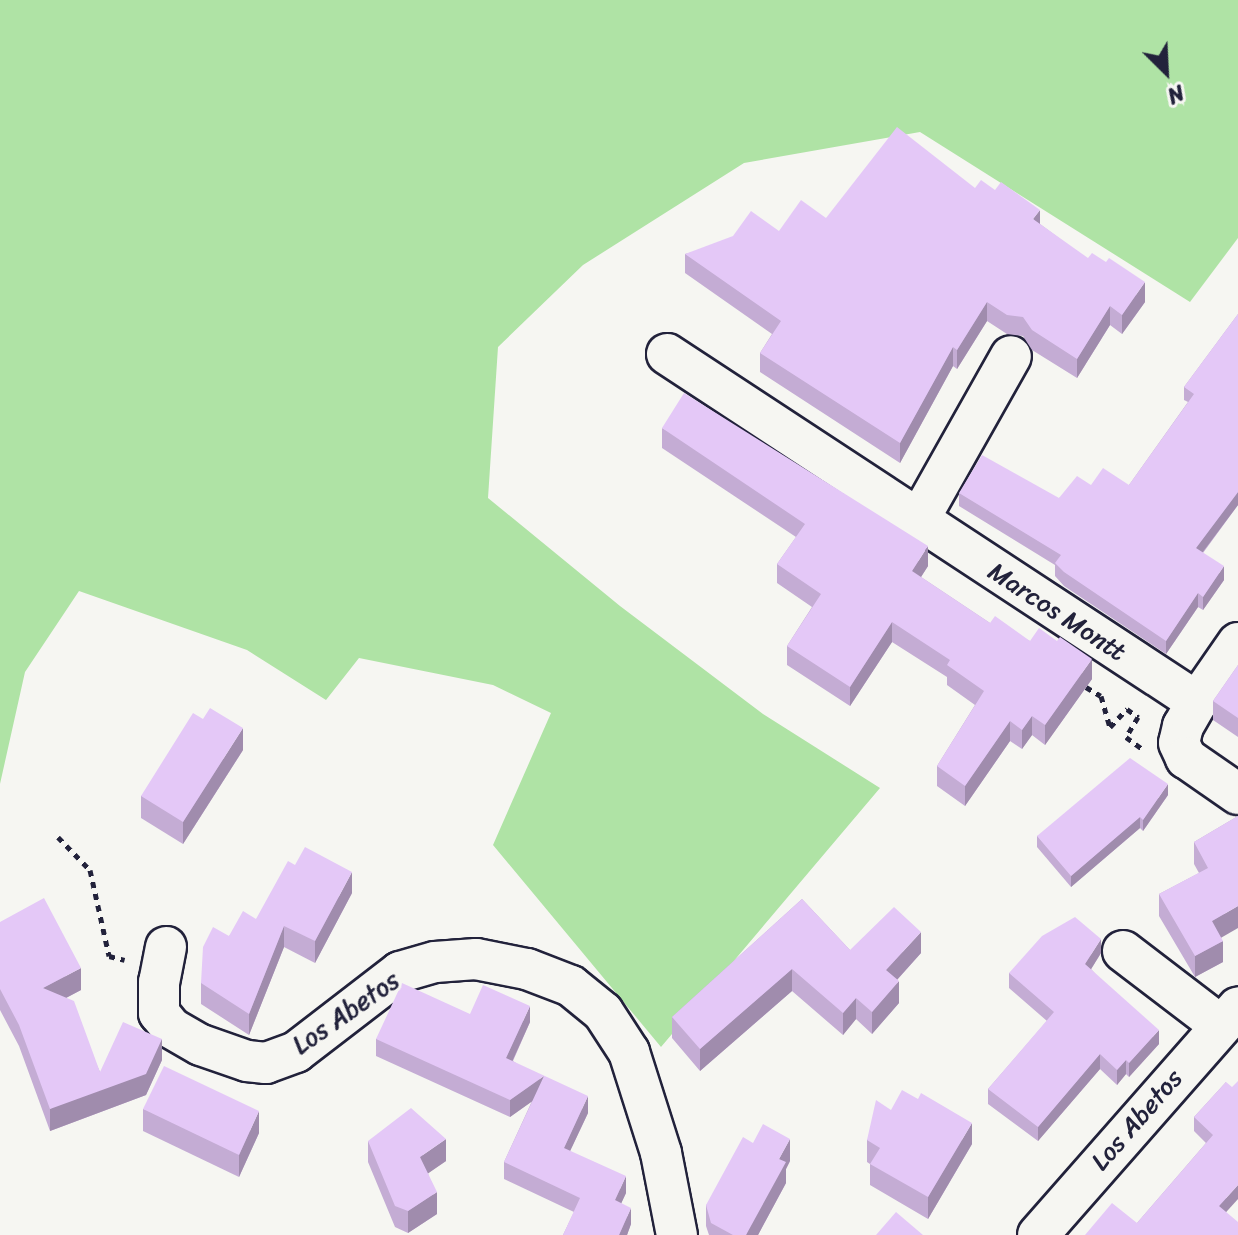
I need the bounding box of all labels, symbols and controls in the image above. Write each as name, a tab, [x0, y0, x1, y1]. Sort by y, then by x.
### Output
north arrow	[1126, 32, 1206, 112]
text: N	[1161, 73, 1191, 115]
street label: Marcos Montt	[982, 556, 1132, 668]
street label: Los Abetos	[286, 965, 406, 1061]
street label: Los Abetos	[1085, 1063, 1189, 1177]

